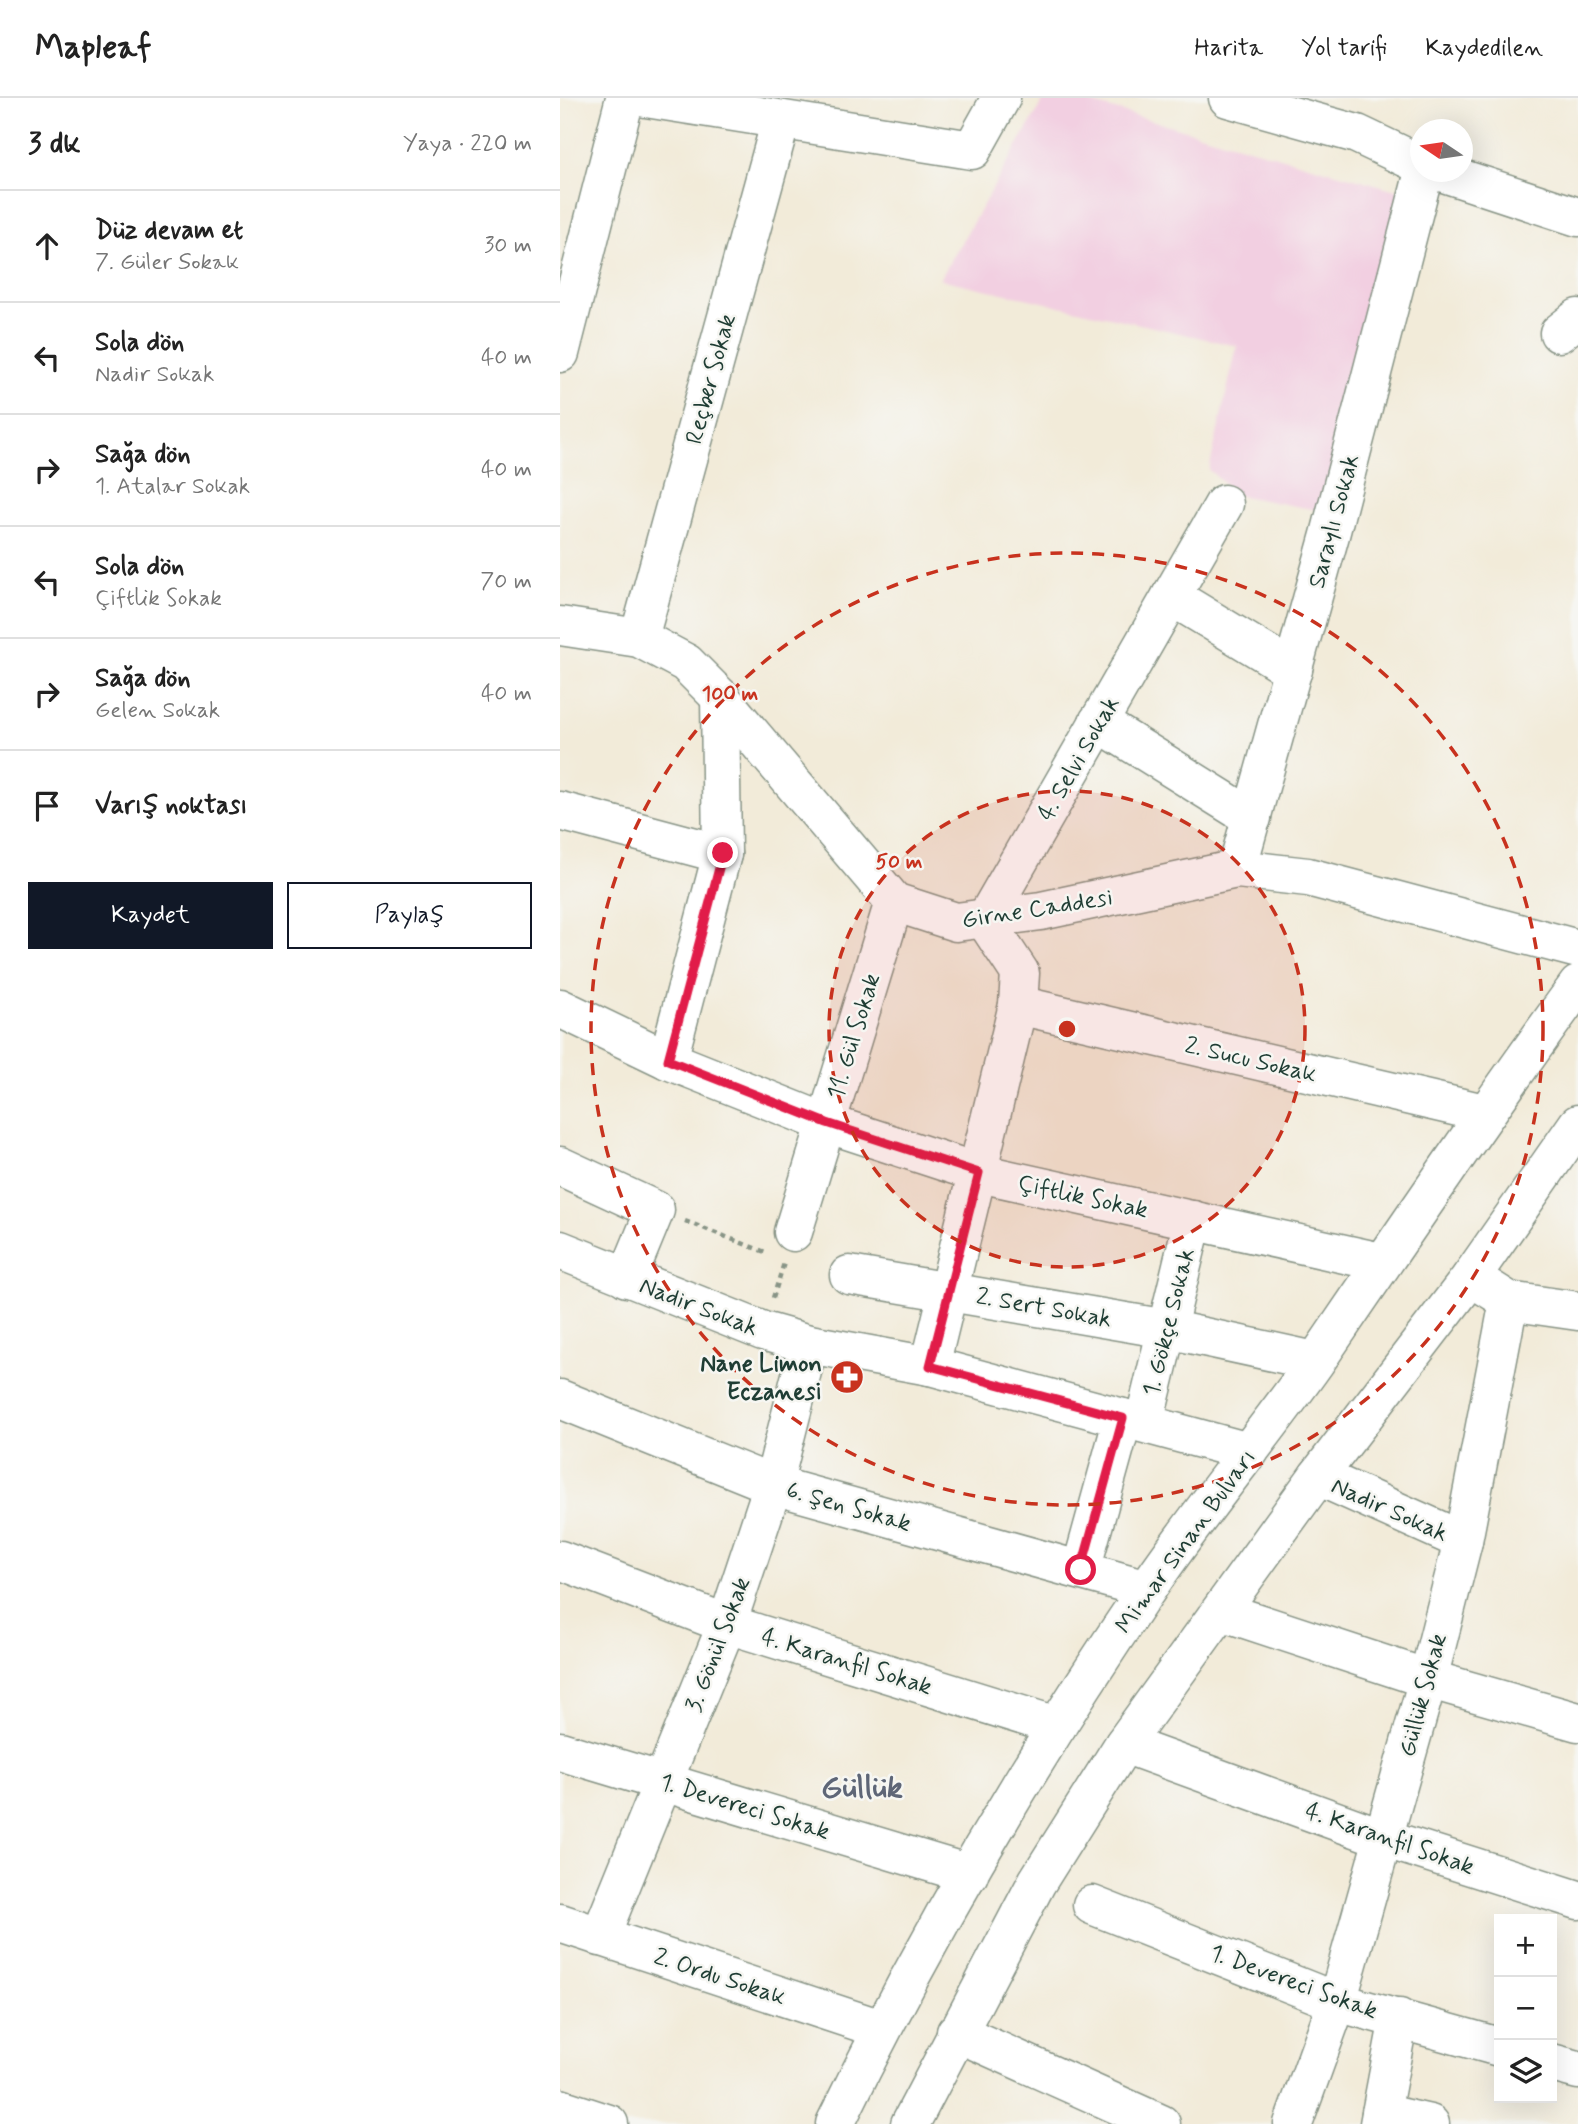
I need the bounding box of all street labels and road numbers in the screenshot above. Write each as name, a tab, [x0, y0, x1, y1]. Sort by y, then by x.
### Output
street label: Reçber Sokak	[679, 311, 744, 448]
street label: Saraylı Sokak	[1302, 451, 1367, 592]
street label: 4. Selvi Sokak	[1031, 691, 1127, 827]
street label: Girne Caddesi	[959, 882, 1115, 937]
street label: 11. Gül Sokak	[821, 970, 888, 1103]
street label: 2. Sucu Sokak	[1182, 1030, 1320, 1091]
street label: Çiftlik Sokak	[1015, 1169, 1151, 1226]
street label: 1. Gökçe Sokak	[1136, 1245, 1203, 1400]
street label: Nadir Sokak	[635, 1271, 762, 1344]
street label: 2. Sert Sokak	[974, 1281, 1114, 1336]
street label: Mimar Sinan Bulvarı	[1109, 1444, 1264, 1640]
street label: Nadir Sokak	[1326, 1471, 1453, 1550]
street label: 6. Şen Sokak	[783, 1475, 915, 1540]
street label: 3. Gönül Sokak	[678, 1573, 758, 1716]
street label: 4. Karanfil Sokak	[757, 1622, 936, 1703]
street label: Güllük Sokak	[1392, 1630, 1455, 1760]
street label: 1. Devereci Sokak	[656, 1767, 833, 1848]
street label: 4. Karanfil Sokak	[1301, 1796, 1478, 1883]
street label: 1. Devereci Sokak	[1205, 1938, 1382, 2027]
street label: 2. Ordu Sokak	[650, 1942, 789, 2013]

